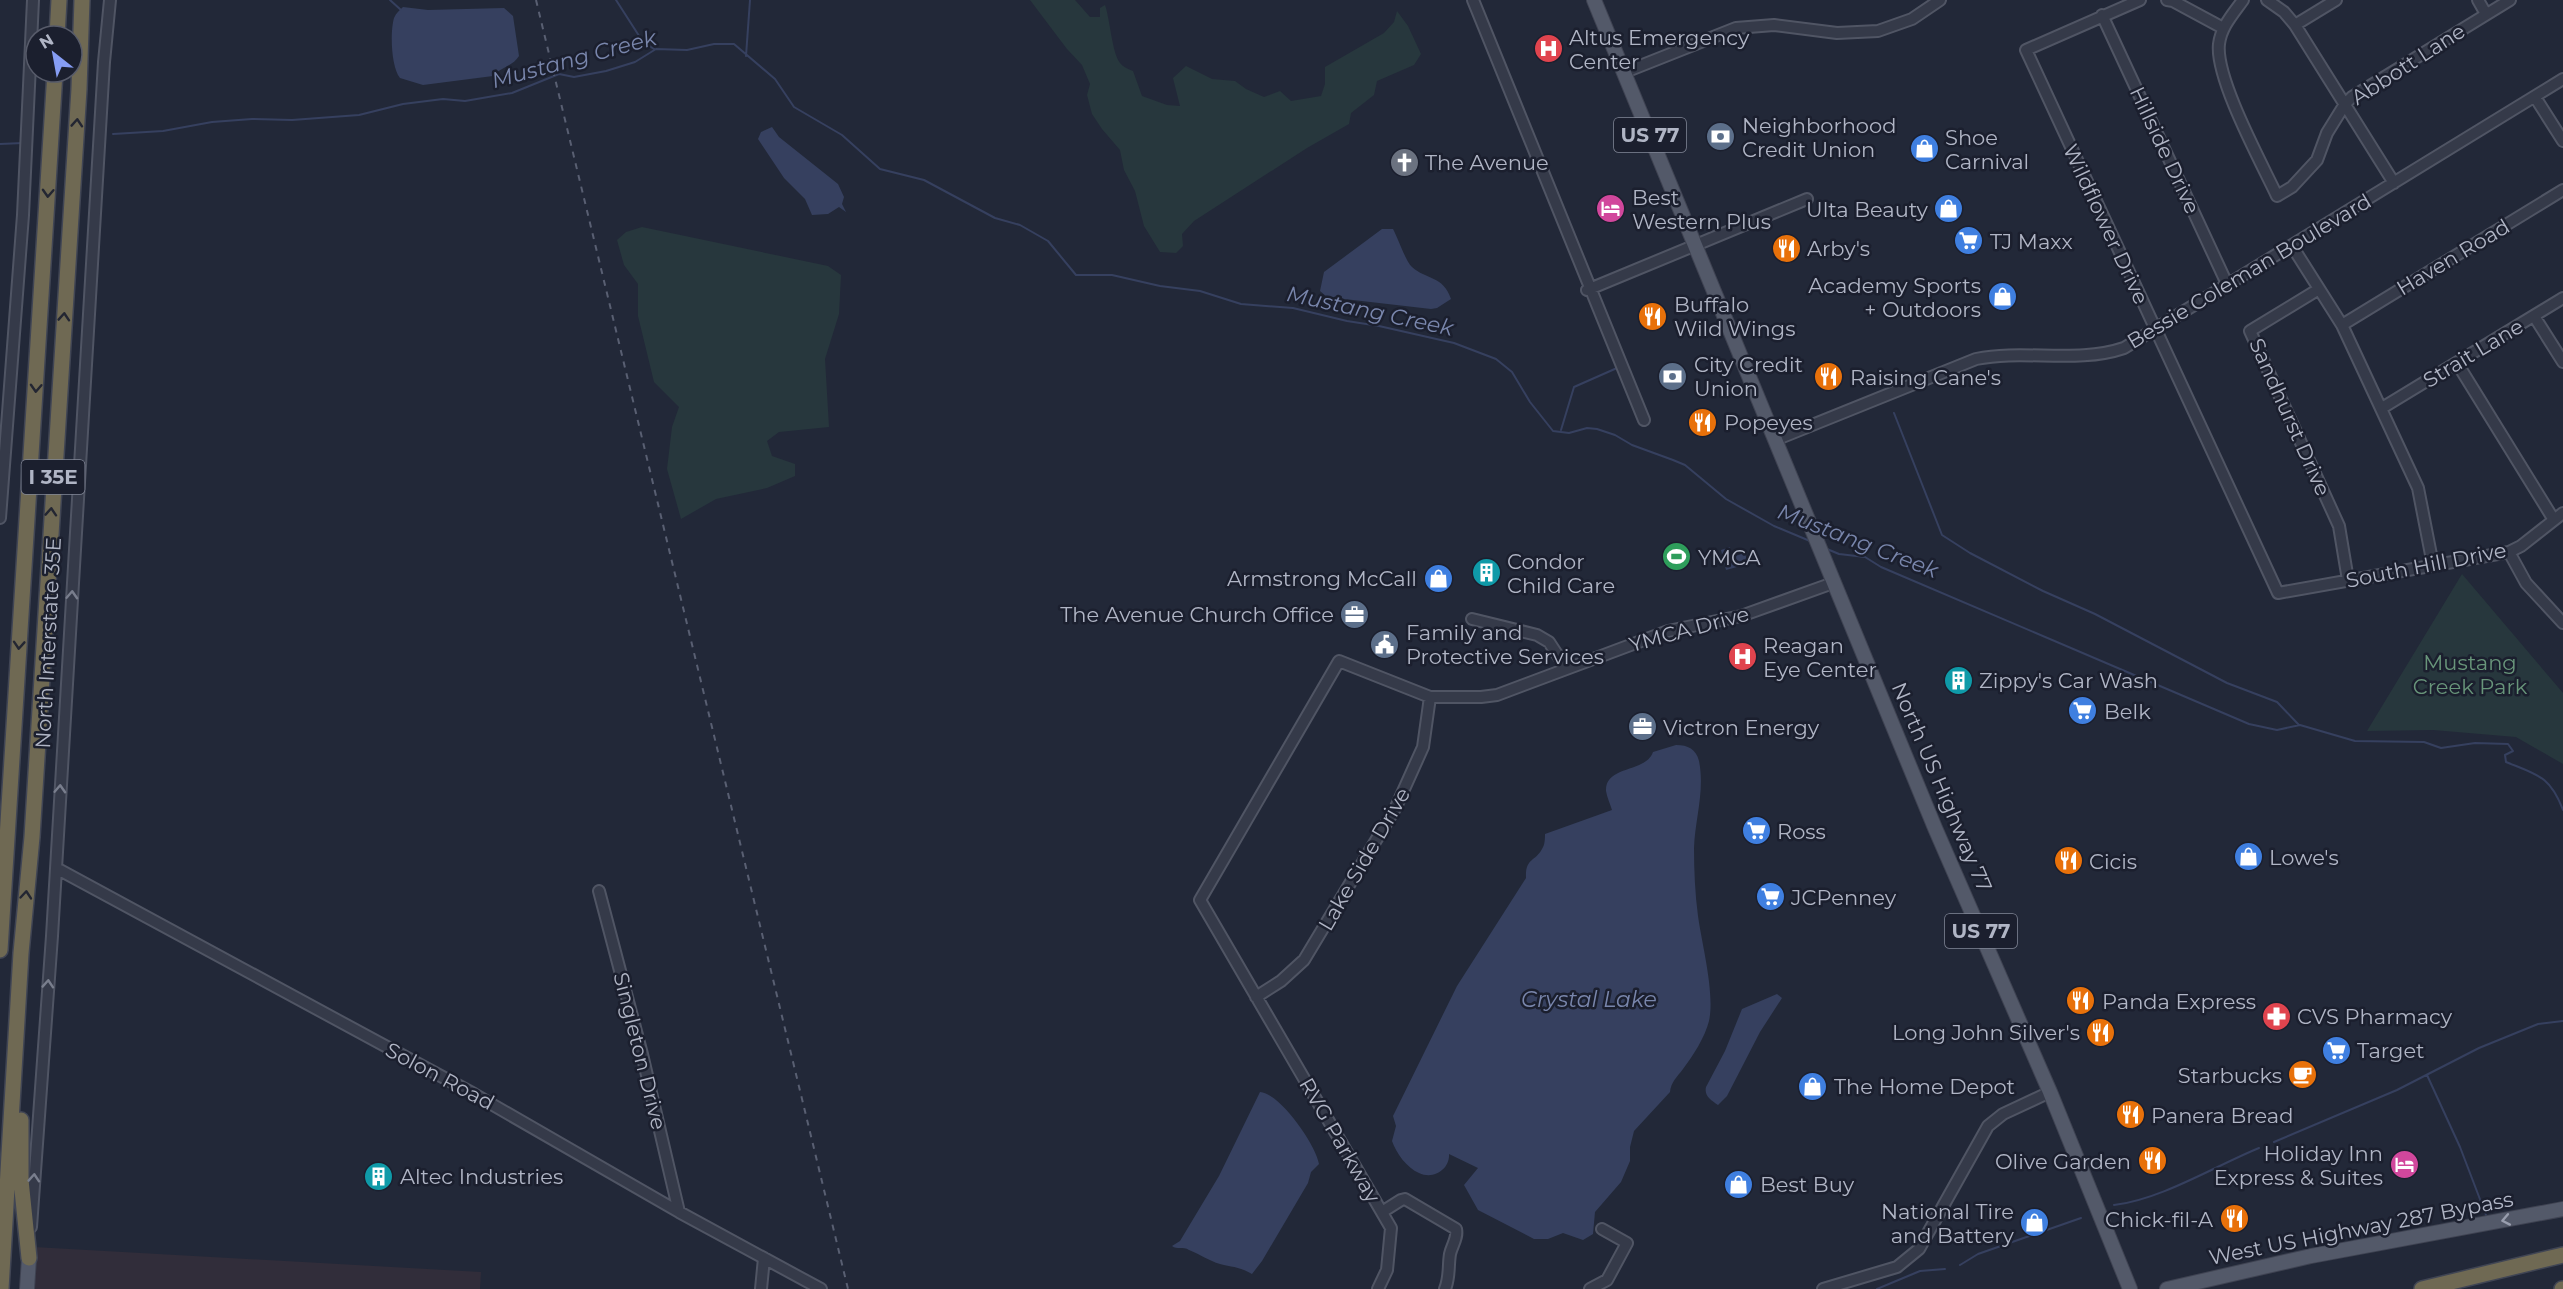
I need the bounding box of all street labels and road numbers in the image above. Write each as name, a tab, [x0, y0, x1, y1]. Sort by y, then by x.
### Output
street label: Abbott Lane	[2346, 18, 2470, 110]
street label: Hillside Drive	[2125, 82, 2205, 218]
road number: US 77	[1614, 118, 1686, 152]
street label: Wildflower Drive	[2058, 140, 2154, 308]
street label: Bessie Coleman Boulevard	[2123, 188, 2375, 354]
street label: Haven Road	[2392, 213, 2514, 301]
street label: Strait Lane	[2418, 313, 2528, 393]
street label: Sandhurst Drive	[2244, 334, 2336, 500]
road number: I 35E	[22, 460, 84, 494]
street label: North Interstate 35E	[30, 537, 66, 749]
street label: South Hill Drive	[2344, 537, 2508, 593]
street label: YMCA Drive	[1626, 601, 1752, 657]
street label: North US Highway 77	[1887, 679, 1997, 895]
street label: Lake Side Drive	[1313, 783, 1415, 935]
road number: US 77	[1945, 914, 2017, 948]
street label: Singleton Drive	[608, 970, 672, 1132]
street label: Solon Road	[381, 1037, 499, 1115]
street label: RVG Parkway	[1294, 1073, 1386, 1207]
street label: West US Highway 287 Bypass	[2207, 1186, 2515, 1270]

